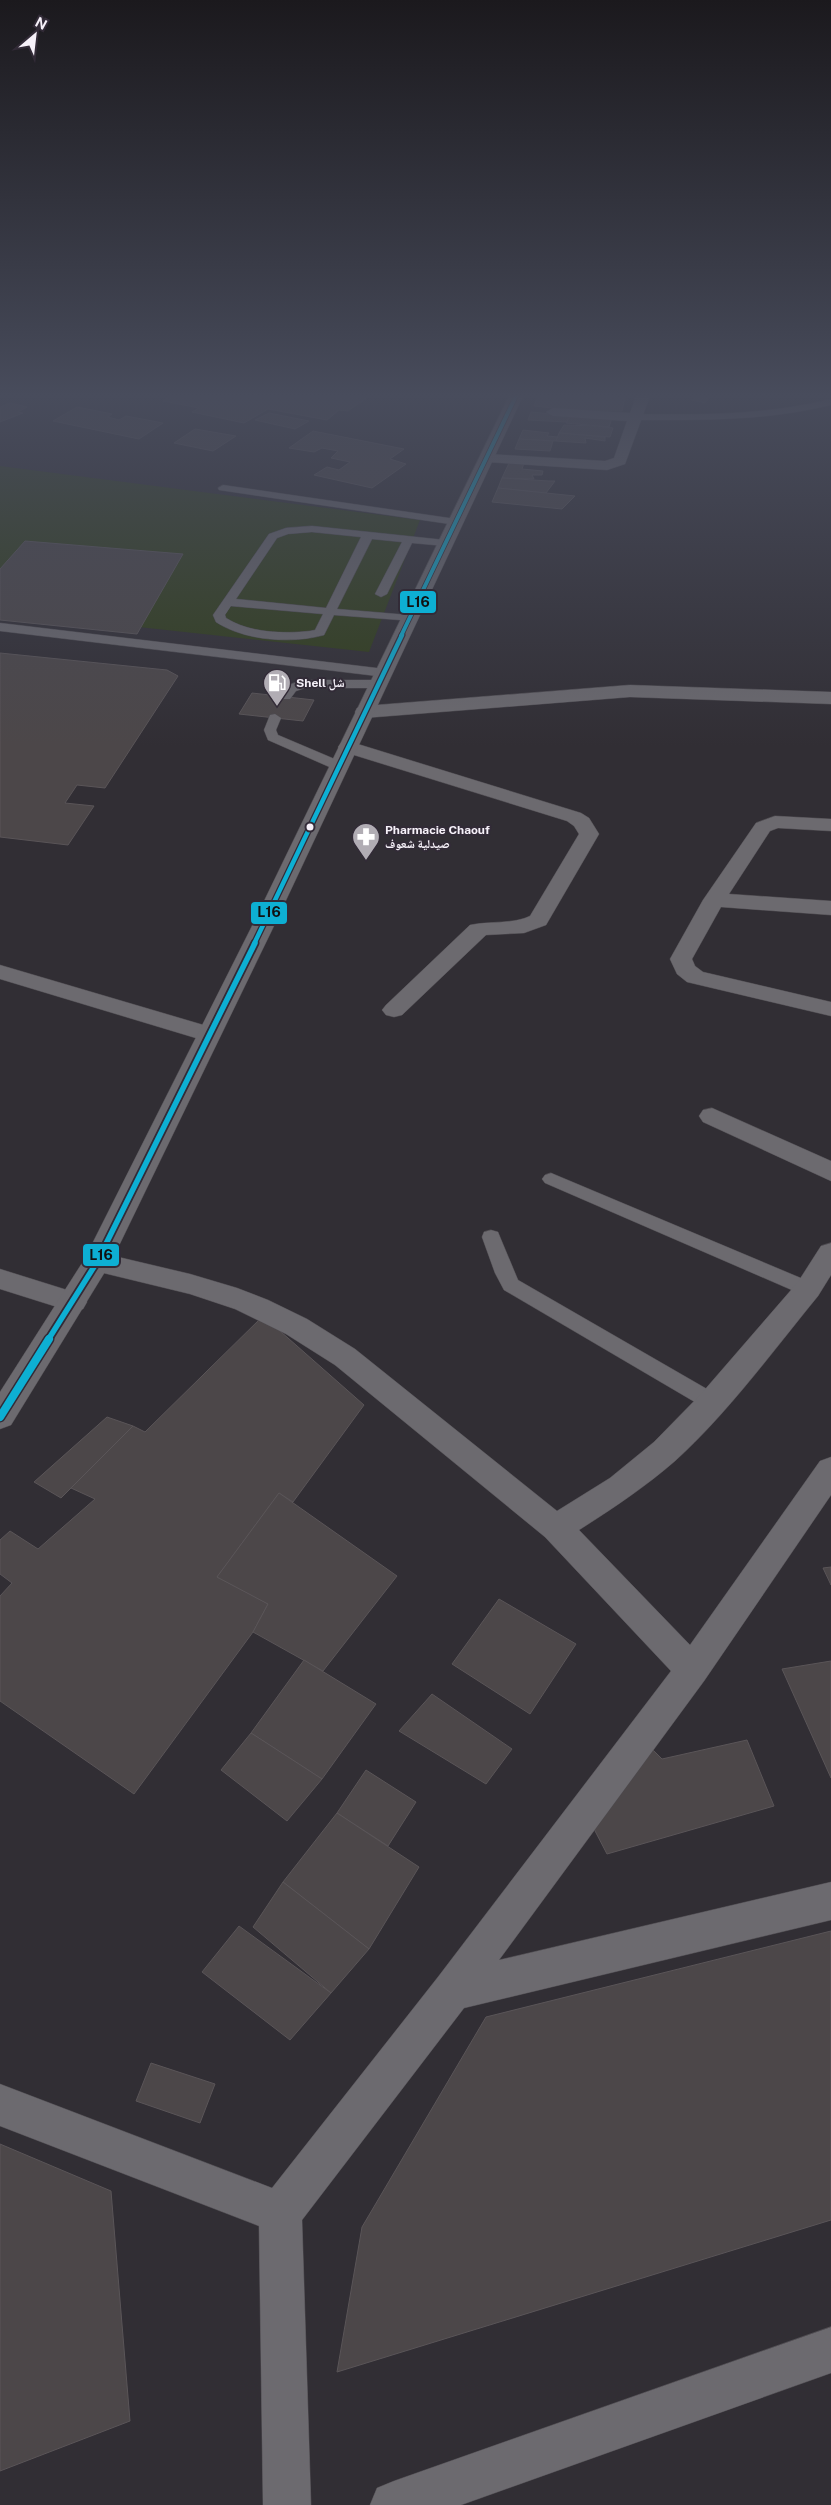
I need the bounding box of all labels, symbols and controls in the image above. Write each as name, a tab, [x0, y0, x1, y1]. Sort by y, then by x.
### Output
north arrow	[10, 10, 60, 60]
text: N	[33, 14, 50, 33]
line badge: L16	[399, 590, 437, 614]
text: L16	[406, 594, 430, 610]
fuel station icon: Shell شل	[262, 668, 292, 707]
place label: Shell شل	[296, 676, 345, 691]
unlabelled marker	[305, 822, 315, 832]
pharmacy icon: Pharmacie Chaouf صيدلية شعوف	[351, 822, 381, 861]
place label: Pharmacie Chaouf صيدلية شعوف	[385, 823, 490, 851]
line badge: L16	[250, 901, 288, 925]
text: L16	[257, 904, 281, 920]
line badge: L16	[82, 1243, 120, 1267]
text: L16	[89, 1247, 113, 1263]

